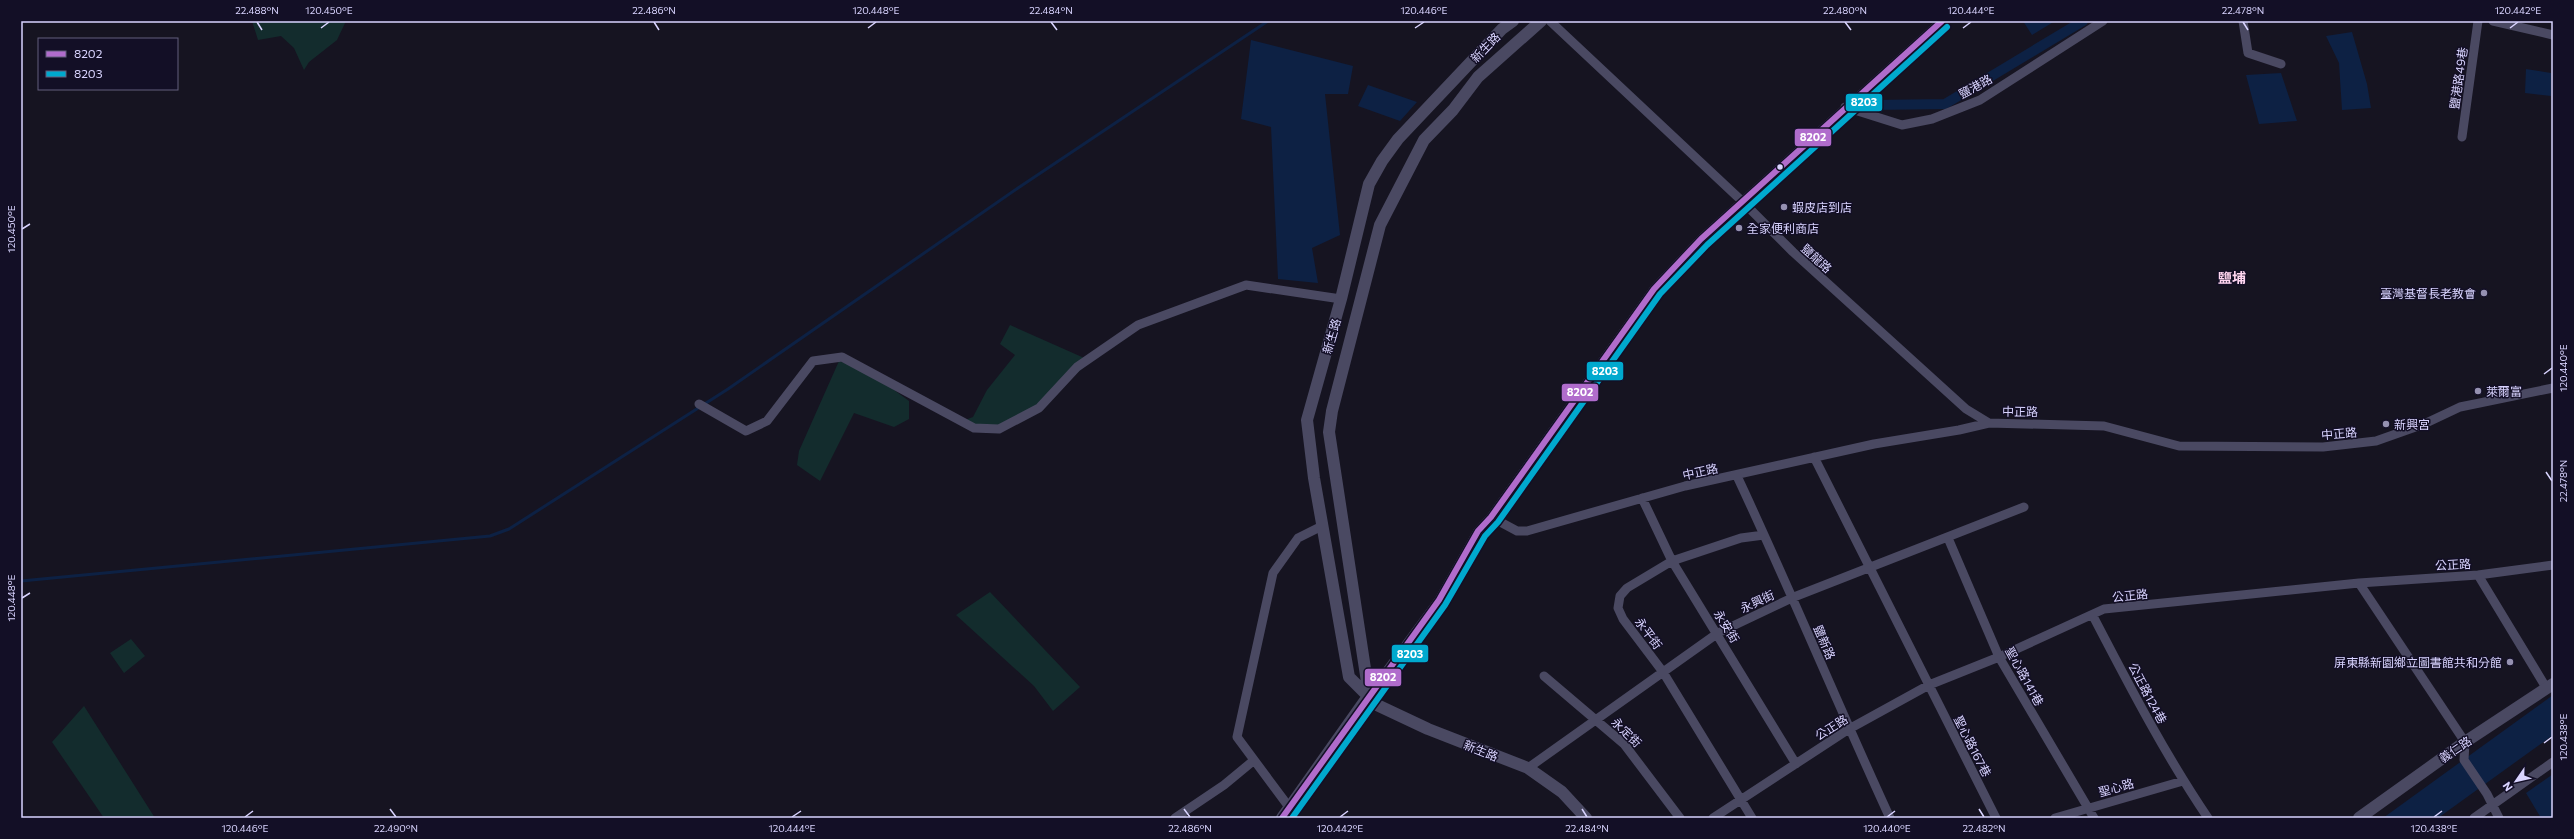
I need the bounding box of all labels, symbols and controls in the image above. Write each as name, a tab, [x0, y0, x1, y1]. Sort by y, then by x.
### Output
text: 22.488°N	[235, 4, 279, 16]
text: 120.450°E	[305, 4, 353, 16]
text: 22.486°N	[632, 4, 676, 16]
text: 120.448°E	[852, 4, 900, 16]
text: 22.484°N	[1029, 4, 1073, 16]
text: 120.446°E	[1400, 4, 1448, 16]
text: 22.480°N	[1823, 4, 1867, 16]
text: 120.444°E	[1948, 4, 1995, 16]
text: 22.478°N	[2222, 4, 2264, 16]
text: 120.442°E	[2495, 4, 2541, 16]
street label: 新生路	[1467, 29, 1503, 65]
legend	[38, 38, 178, 90]
text: 8202	[74, 46, 103, 60]
street label: 鹽港路49巷	[2447, 46, 2469, 110]
text: 8203	[74, 66, 103, 80]
street label: 鹽港路	[1956, 71, 1994, 101]
line badge: 8203	[1845, 93, 1883, 112]
text: 8203	[1851, 95, 1877, 108]
line badge: 8202	[1794, 128, 1832, 147]
text: 8202	[1800, 130, 1826, 143]
unlabelled marker	[1775, 162, 1785, 172]
place label: 蝦皮店到店	[1792, 200, 1852, 214]
marker: 蝦皮店到店	[1779, 202, 1789, 212]
text: 120.450°E	[5, 205, 17, 253]
place label: 全家便利商店	[1747, 221, 1819, 235]
marker: 全家便利商店	[1734, 223, 1744, 233]
street label: 鹽龍路	[1799, 241, 1835, 275]
district label: 鹽埔	[2218, 269, 2246, 286]
place label: 臺灣基督長老教會	[2380, 286, 2476, 300]
marker: 臺灣基督長老教會	[2479, 288, 2489, 298]
street label: 新生路	[1319, 317, 1343, 355]
text: 120.440°E	[2557, 344, 2569, 392]
line badge: 8203	[1586, 361, 1624, 381]
text: 8203	[1592, 364, 1618, 377]
line badge: 8202	[1561, 383, 1599, 402]
place label: 萊爾富	[2486, 384, 2522, 398]
text: 8202	[1567, 385, 1593, 398]
marker: 萊爾富	[2473, 386, 2483, 396]
street label: 中正路	[2002, 404, 2038, 418]
place label: 新興宮	[2394, 417, 2430, 431]
marker: 新興宮	[2381, 419, 2391, 429]
street label: 中正路	[2320, 424, 2358, 442]
street label: 中正路	[1681, 460, 1719, 482]
text: 22.478°N	[2557, 460, 2569, 502]
street label: 公正路	[2435, 556, 2471, 572]
text: 120.448°E	[5, 574, 17, 622]
street label: 公正路	[2111, 586, 2149, 604]
street label: 永興街	[1738, 587, 1776, 615]
street label: 永安街	[1712, 607, 1742, 645]
street label: 永平街	[1633, 614, 1665, 652]
street label: 鹽新路	[1812, 623, 1838, 661]
line badge: 8203	[1391, 644, 1429, 663]
street label: 聖心路141巷	[2003, 644, 2047, 708]
text: 8203	[1397, 647, 1423, 660]
place label: 屏東縣新園鄉立圖書館共和分館	[2334, 655, 2502, 669]
marker: 屏東縣新園鄉立圖書館共和分館	[2505, 657, 2515, 667]
street label: 公正路124巷	[2126, 660, 2170, 726]
line badge: 8202	[1364, 668, 1402, 687]
text: 8202	[1370, 670, 1396, 683]
street label: 公正路	[1812, 712, 1850, 742]
street label: 聖心路167巷	[1952, 713, 1994, 779]
street label: 永定街	[1609, 714, 1645, 750]
text: 120.438°E	[2557, 714, 2569, 760]
street label: 義仁路	[2436, 733, 2474, 765]
street label: 新生路	[1462, 737, 1500, 763]
north arrow	[2496, 761, 2536, 801]
street label: 聖心路	[2097, 775, 2135, 799]
text: N	[2500, 780, 2515, 794]
text: 120.446°E	[221, 822, 269, 834]
text: 22.490°N	[374, 822, 418, 834]
text: 120.444°E	[769, 822, 816, 834]
text: 22.486°N	[1168, 822, 1212, 834]
text: 120.442°E	[1317, 822, 1363, 834]
text: 22.484°N	[1565, 822, 1609, 834]
text: 120.440°E	[1863, 822, 1911, 834]
text: 22.482°N	[1962, 822, 2006, 834]
text: 120.438°E	[2411, 822, 2457, 834]

